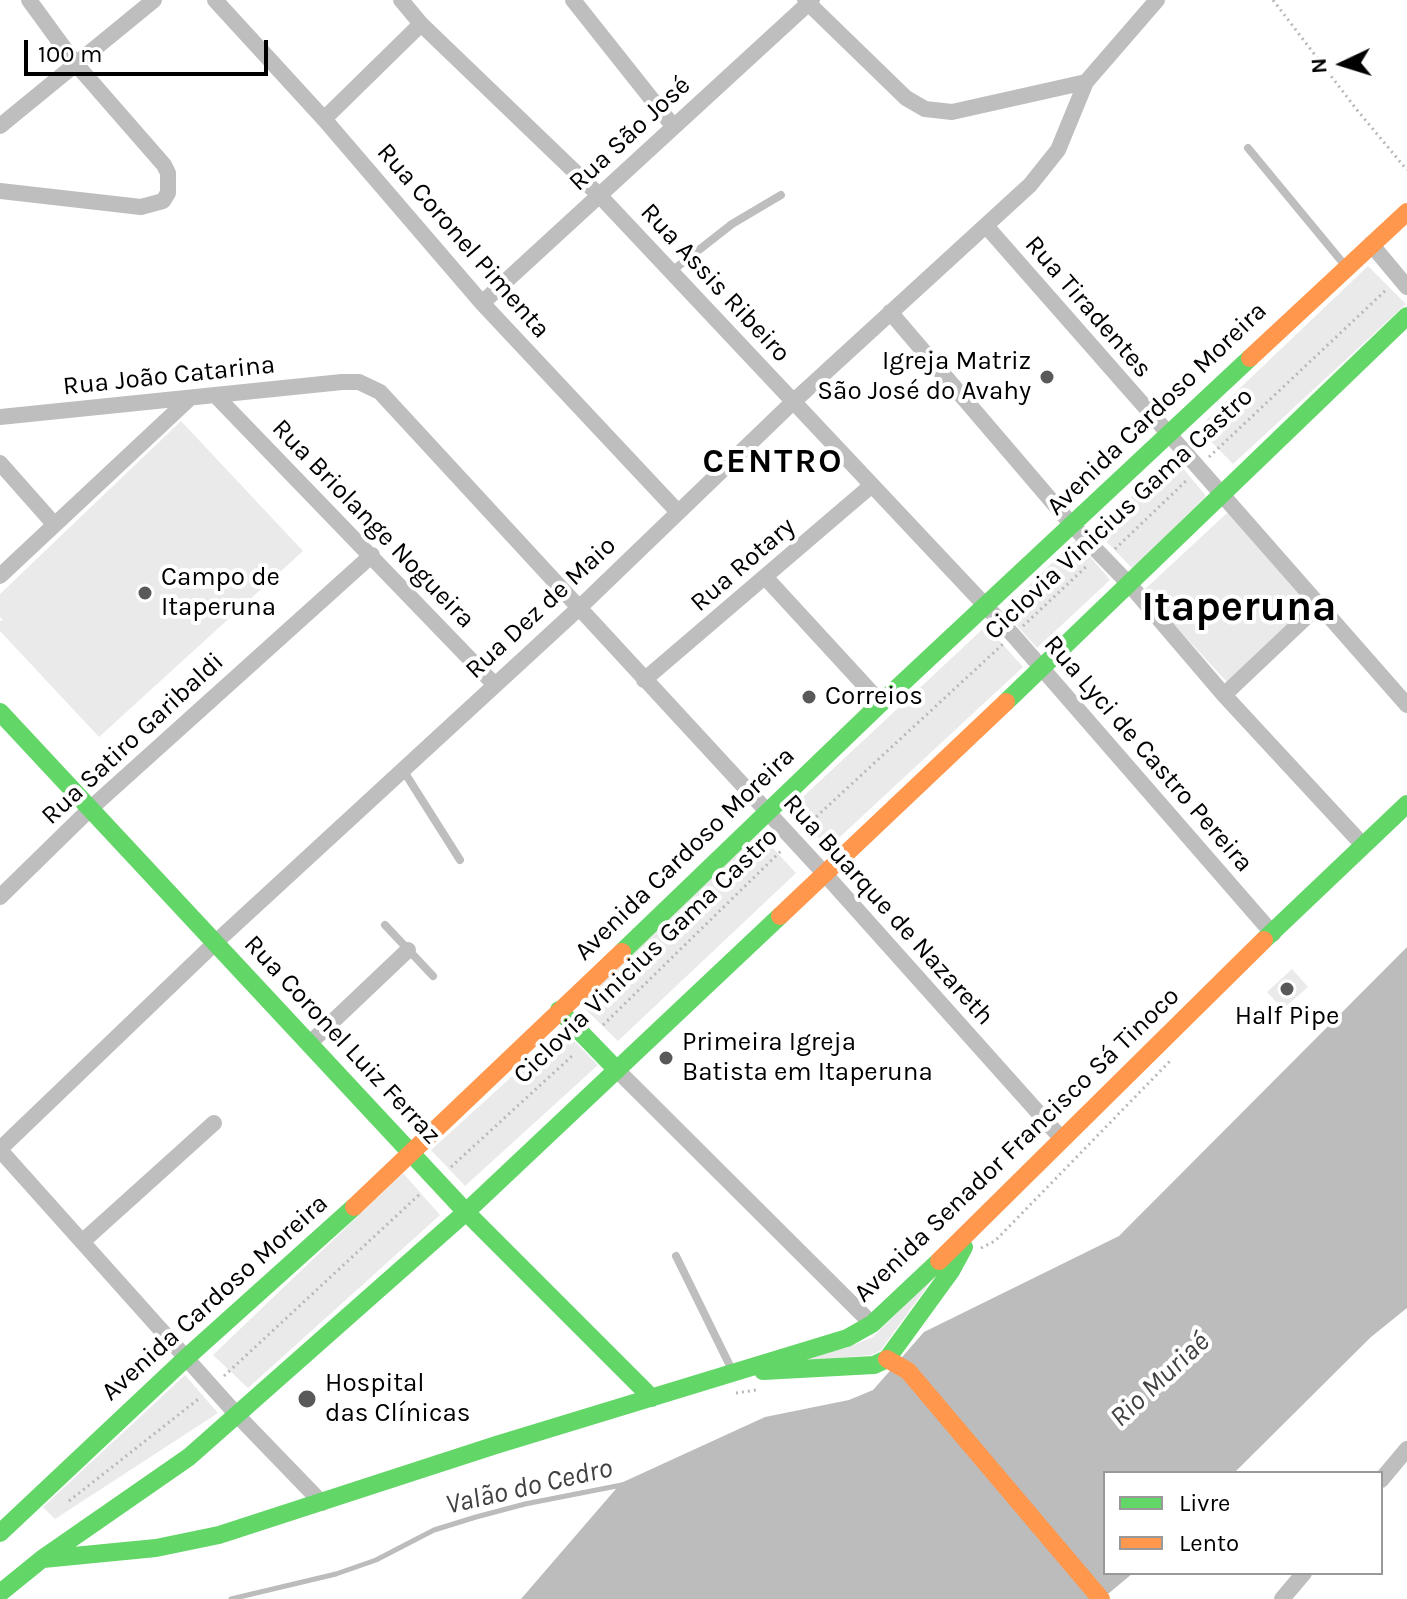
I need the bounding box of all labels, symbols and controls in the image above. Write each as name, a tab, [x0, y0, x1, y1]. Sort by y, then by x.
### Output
scale bar	[28, 24, 272, 74]
north arrow	[1303, 24, 1383, 104]
text: 100 m	[38, 40, 103, 68]
text: N	[1306, 57, 1333, 74]
street label: Rua São José	[563, 70, 697, 198]
street label: Rua Coronel Pimenta	[370, 137, 556, 345]
street label: Rua Assis Ribeiro	[633, 197, 797, 369]
street label: Rua Tiradentes	[1018, 230, 1158, 384]
street label: Avenida Cardoso Moreira	[1040, 296, 1274, 522]
place label: Igreja Matriz São José do Avahy	[817, 346, 1031, 408]
street label: Rua João Catarina	[61, 349, 277, 403]
marker: Igreja Matriz São José do Avahy	[1038, 368, 1056, 386]
street label: Ciclovia Vinicius Gama Castro	[978, 381, 1260, 647]
street label: Rua Briolange Nogueira	[265, 413, 481, 635]
district label: CENTRO	[702, 442, 844, 482]
street label: Rua Rotary	[685, 511, 801, 619]
street label: Rua Dez de Maio	[459, 530, 623, 686]
place label: Campo de Itaperuna	[161, 562, 280, 624]
district label: Itaperuna	[1141, 583, 1337, 633]
marker: Campo de Itaperuna	[136, 584, 154, 602]
street label: Rua Lyci de Castro Pereira	[1037, 629, 1259, 879]
street label: Rua Satiro Garibaldi	[35, 646, 231, 832]
place label: Correios	[825, 681, 923, 713]
marker: Correios	[800, 688, 818, 706]
street label: Avenida Cardoso Moreira	[568, 741, 802, 967]
street label: Rua Buarque de Nazareth	[776, 788, 1000, 1032]
street label: Ciclovia Vinicius Gama Castro	[507, 821, 785, 1091]
street label: Rua Coronel Luiz Ferraz	[237, 929, 447, 1151]
marker: Half Pipe	[1278, 980, 1296, 998]
street label: Avenida Senador Francisco Sá Tinoco	[848, 981, 1186, 1309]
place label: Half Pipe	[1235, 1001, 1339, 1033]
place label: Primeira Igreja Batista em Itaperuna	[682, 1027, 933, 1088]
marker: Primeira Igreja Batista em Itaperuna	[657, 1049, 675, 1067]
street label: Avenida Cardoso Moreira	[95, 1188, 335, 1408]
water label: Rio Muriaé	[1103, 1326, 1217, 1434]
place label: Hospital das Clínicas	[325, 1368, 470, 1430]
marker: Hospital das Clínicas	[296, 1388, 318, 1410]
water label: Valão do Cedro	[442, 1452, 616, 1522]
legend	[1103, 1471, 1383, 1575]
text: Livre	[1179, 1489, 1230, 1517]
text: Lento	[1179, 1529, 1239, 1557]

